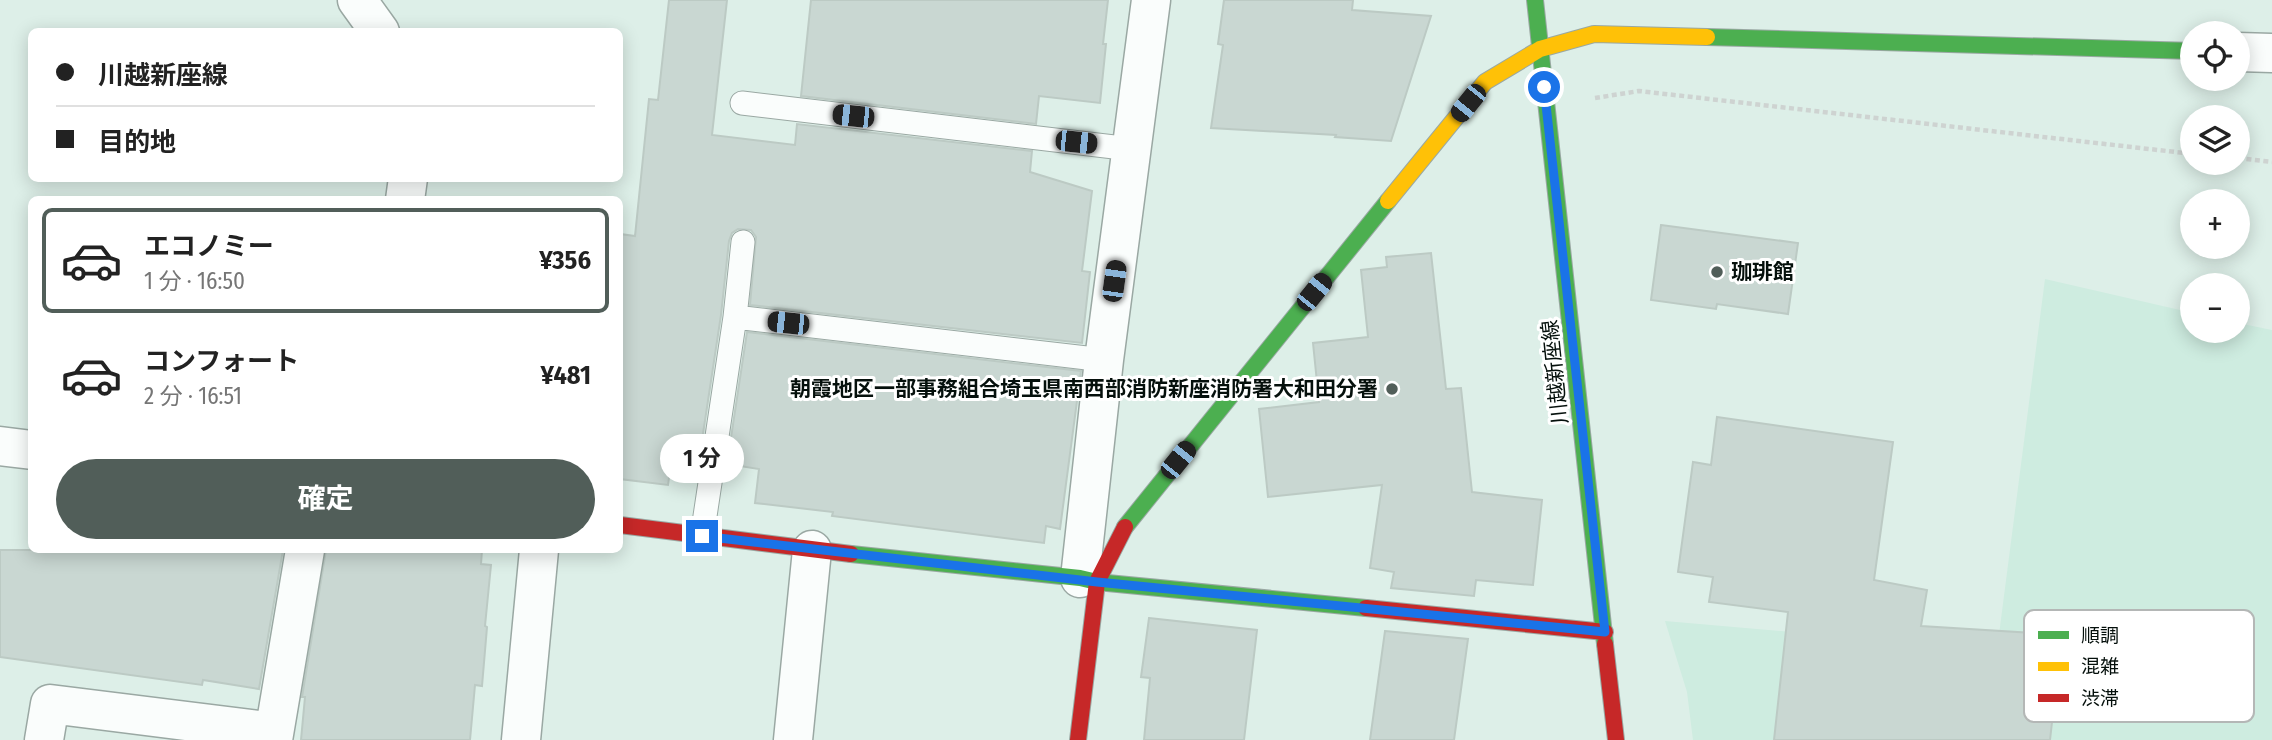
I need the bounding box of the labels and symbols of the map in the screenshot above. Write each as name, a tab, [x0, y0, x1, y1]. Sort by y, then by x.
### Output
route start	[1528, 71, 1560, 103]
car	[1447, 80, 1490, 126]
car	[832, 103, 875, 129]
car	[1055, 129, 1098, 155]
car	[1101, 259, 1128, 303]
place label: 珈琲館	[1731, 259, 1794, 285]
marker: 珈琲館	[1709, 264, 1725, 280]
car	[1293, 269, 1336, 315]
car	[767, 310, 810, 336]
street label: 川越新座線	[1537, 318, 1573, 426]
place label: 朝霞地区一部事務組合埼玉県南西部消防新座消防署大和田分署	[790, 376, 1378, 402]
marker: 朝霞地区一部事務組合埼玉県南西部消防新座消防署大和田分署	[1384, 381, 1400, 397]
callout: 1 分	[660, 434, 744, 484]
car	[1157, 437, 1200, 483]
route end	[686, 520, 718, 552]
legend	[2024, 610, 2254, 722]
text: 順調	[2081, 624, 2119, 647]
text: 混雑	[2081, 655, 2119, 678]
text: 渋滞	[2081, 687, 2119, 710]

